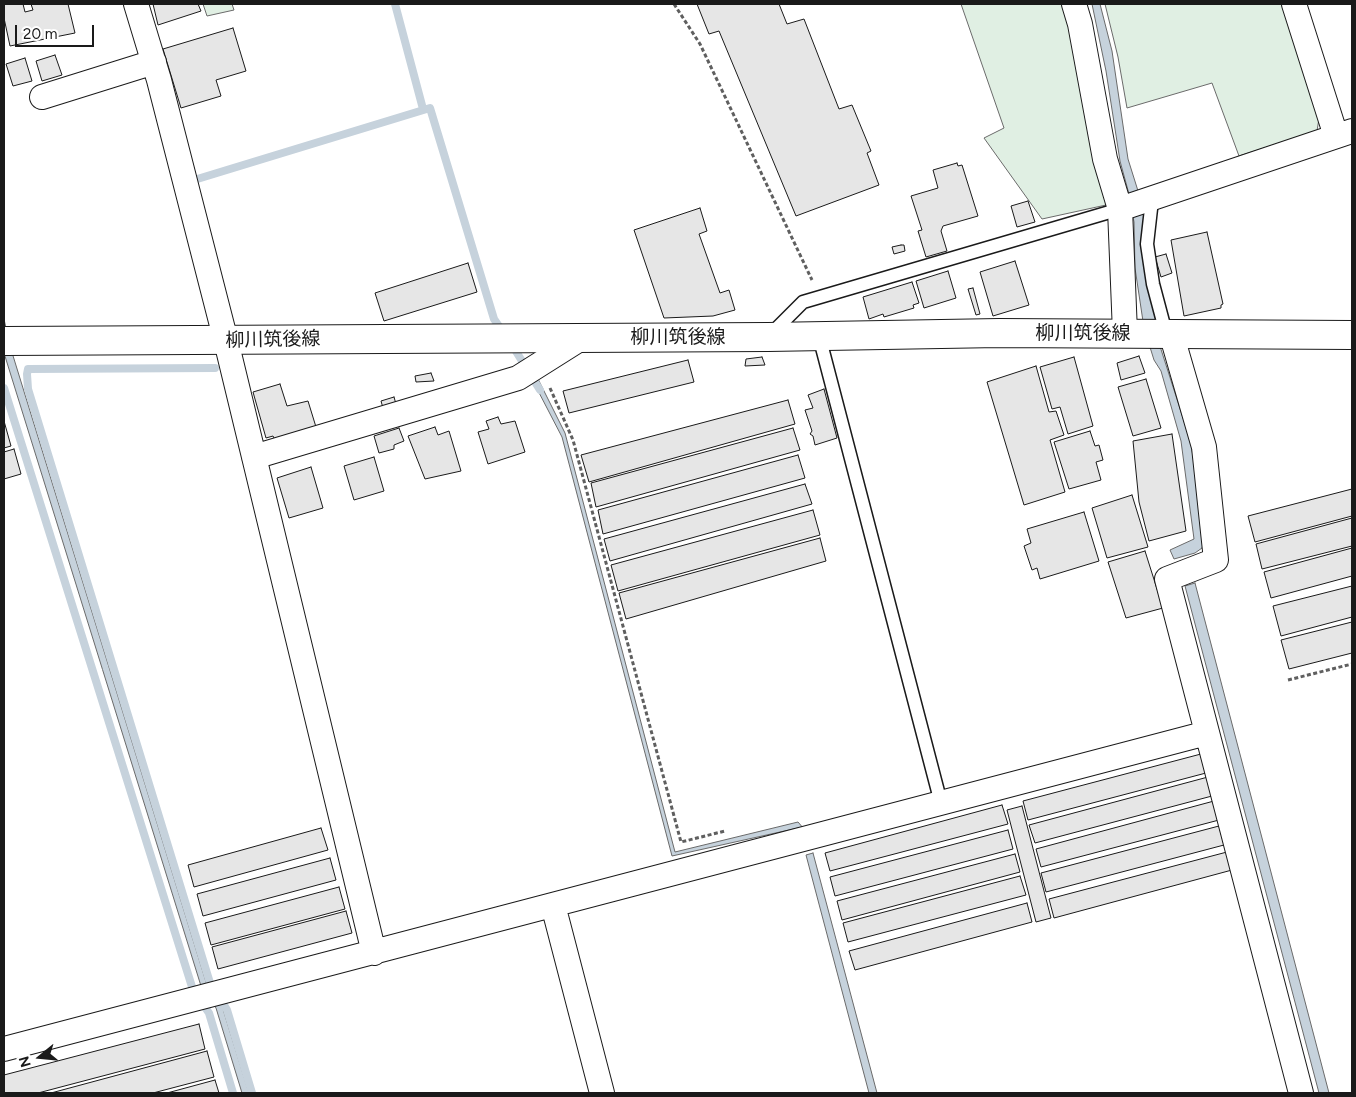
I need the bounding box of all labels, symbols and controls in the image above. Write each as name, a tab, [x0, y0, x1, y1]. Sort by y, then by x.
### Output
scale bar	[18, 15, 96, 47]
text: 20 m	[23, 25, 57, 43]
street label: 柳川筑後線	[1036, 322, 1130, 344]
street label: 柳川筑後線	[631, 326, 725, 348]
street label: 柳川筑後線	[225, 328, 321, 352]
north arrow	[15, 1032, 65, 1082]
text: N	[15, 1054, 35, 1069]

